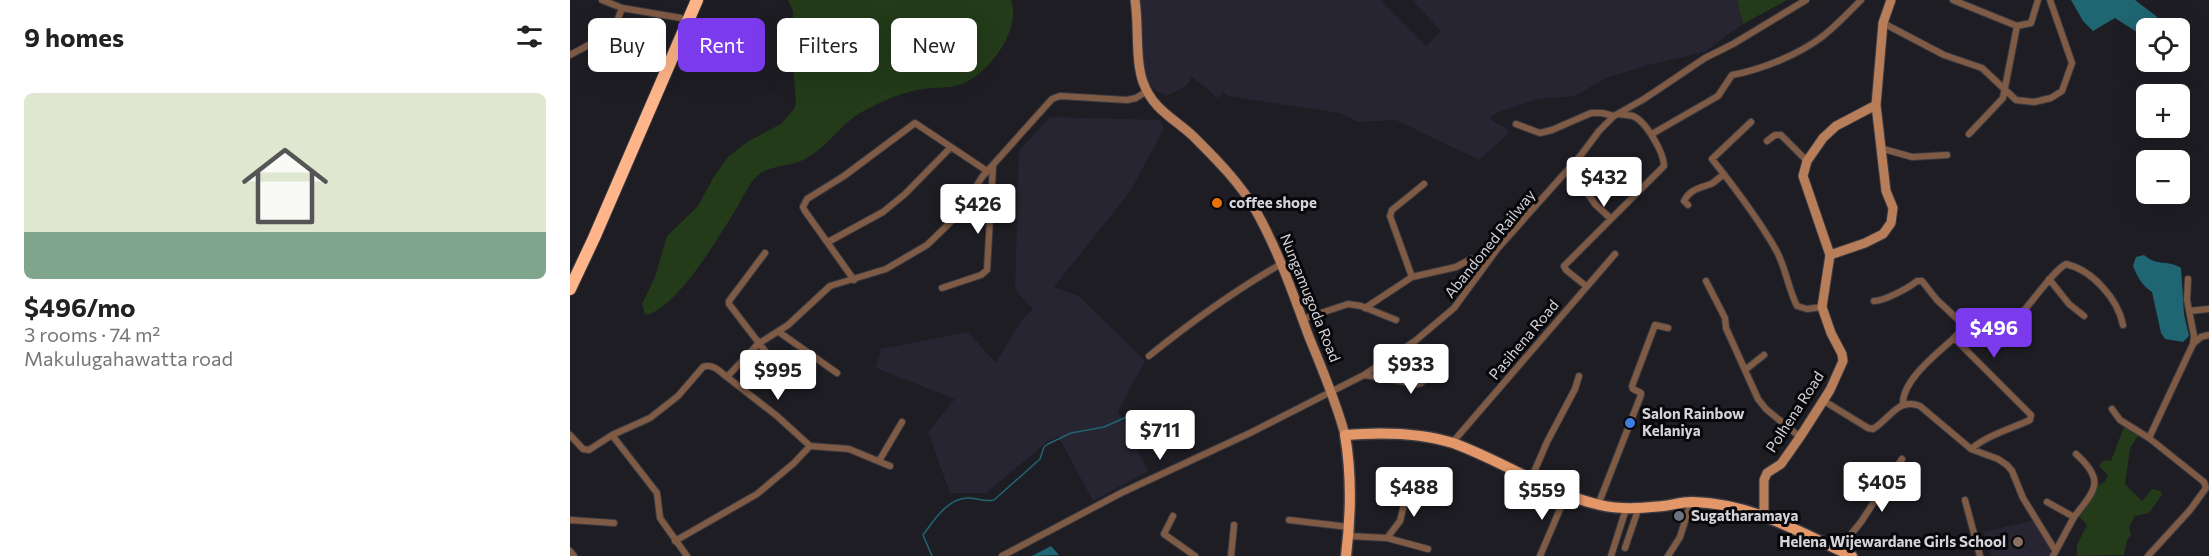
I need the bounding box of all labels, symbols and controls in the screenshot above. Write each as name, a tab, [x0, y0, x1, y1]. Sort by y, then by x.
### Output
chip: Buy	[588, 18, 666, 72]
chip: Rent	[678, 18, 765, 72]
chip: Filters	[777, 18, 879, 72]
chip: New	[891, 18, 977, 72]
map controls	[2136, 18, 2190, 204]
button: locate	[2136, 18, 2190, 72]
icon: filters	[513, 20, 546, 53]
text: 9 homes	[24, 21, 124, 52]
button: +	[2136, 84, 2190, 138]
icon: home	[231, 132, 339, 240]
button: −	[2136, 150, 2190, 204]
pin: $432	[1568, 157, 1640, 208]
text: $432	[1581, 164, 1627, 188]
pin: $426	[942, 184, 1014, 235]
street label: Abandoned Railway	[1440, 185, 1539, 301]
text: $426	[954, 191, 1002, 215]
place label: coffee shope	[1229, 193, 1317, 211]
marker: coffee shope	[1210, 196, 1224, 210]
street label: Nungamugoda Road	[1277, 231, 1345, 364]
text: $496/mo	[24, 291, 136, 322]
street label: Pasihena Road	[1485, 296, 1562, 383]
pin: $496	[1958, 308, 2030, 359]
text: $496	[1970, 315, 2018, 339]
text: 3 rooms · 74 m²	[24, 322, 160, 346]
pin: $933	[1375, 344, 1447, 395]
text: Makulugahawatta road	[24, 346, 233, 370]
pin: $995	[742, 350, 814, 401]
text: $933	[1388, 351, 1434, 375]
text: $995	[754, 357, 802, 381]
street label: Polhena Road	[1761, 368, 1827, 455]
place label: Salon Rainbow Kelaniya	[1642, 404, 1745, 439]
pin: $711	[1124, 410, 1196, 461]
marker: Salon Rainbow Kelaniya	[1623, 416, 1637, 430]
text: $711	[1140, 417, 1180, 441]
pin: $405	[1846, 462, 1918, 513]
pin: $488	[1378, 467, 1450, 518]
text: $405	[1858, 469, 1906, 493]
pin: $559	[1506, 470, 1578, 521]
text: $488	[1390, 474, 1438, 498]
text: $559	[1518, 477, 1566, 501]
place label: Sugatharamaya	[1691, 506, 1798, 524]
marker: Sugatharamaya	[1672, 509, 1686, 523]
place label: Helena Wijewardane Girls School	[1779, 532, 2006, 550]
marker: Helena Wijewardane Girls School	[2011, 535, 2025, 549]

